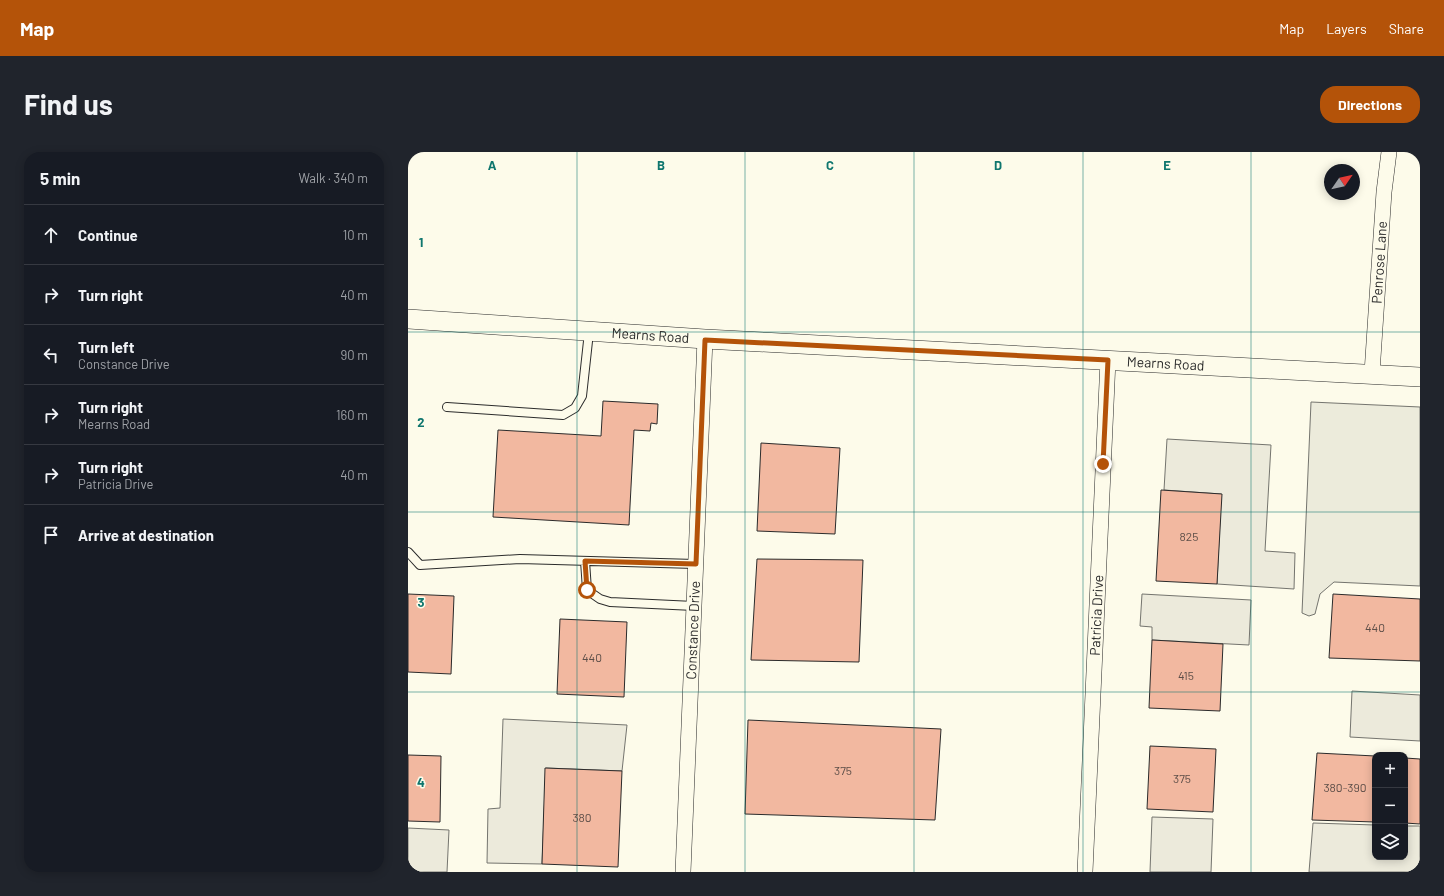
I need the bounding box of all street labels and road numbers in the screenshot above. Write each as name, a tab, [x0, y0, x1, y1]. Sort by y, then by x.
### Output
street label: Penrose Lane	[1368, 220, 1390, 304]
street label: Mearns Road	[611, 324, 690, 346]
street label: Mearns Road	[1126, 352, 1205, 374]
street label: Patricia Drive	[1086, 574, 1106, 656]
street label: Constance Drive	[682, 580, 703, 680]

